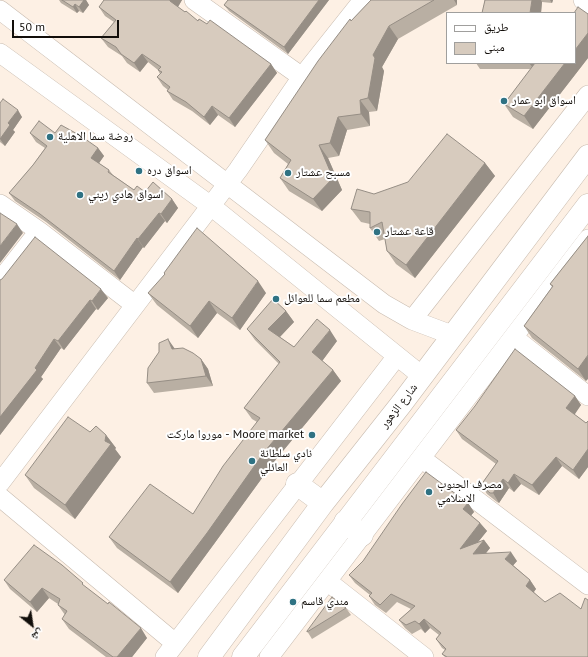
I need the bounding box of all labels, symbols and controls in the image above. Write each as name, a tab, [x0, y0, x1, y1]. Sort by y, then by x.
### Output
scale bar	[14, 12, 121, 38]
legend	[446, 12, 576, 64]
text: 50 m	[19, 19, 45, 34]
text: طريق	[484, 19, 509, 34]
text: مبنى	[484, 39, 505, 54]
place label: اسواق ابو عمار	[512, 94, 576, 108]
marker: اسواق ابو عمار	[499, 96, 509, 106]
place label: روضة سما الاهلية	[58, 130, 133, 144]
marker: روضة سما الاهلية	[45, 132, 55, 142]
place label: اسواق دره	[147, 164, 192, 178]
marker: اسواق دره	[134, 166, 144, 176]
place label: مسبح عشتار	[296, 166, 350, 180]
marker: مسبح عشتار	[283, 168, 293, 178]
place label: اسواق هادي زيني	[88, 188, 163, 202]
marker: اسواق هادي زيني	[75, 190, 85, 200]
place label: قاعة عشتار	[385, 225, 434, 239]
marker: قاعة عشتار	[372, 227, 382, 237]
place label: مطعم سما للعوائل	[284, 292, 360, 306]
marker: مطعم سما للعوائل	[271, 294, 281, 304]
street label: شارع الزهور	[377, 381, 421, 431]
place label: موروا ماركت - Moore market	[167, 428, 304, 442]
marker: موروا ماركت - Moore market	[307, 430, 317, 440]
place label: نادي سلطانة العائلي	[260, 447, 312, 475]
marker: نادي سلطانة العائلي	[247, 456, 257, 466]
place label: مصرف الجنوب الاسلامي	[437, 478, 502, 506]
marker: مصرف الجنوب الاسلامي	[424, 487, 434, 497]
place label: مندي قاسم	[301, 595, 349, 609]
marker: مندي قاسم	[288, 597, 298, 607]
north arrow	[12, 605, 52, 645]
text: ش	[29, 626, 47, 644]

